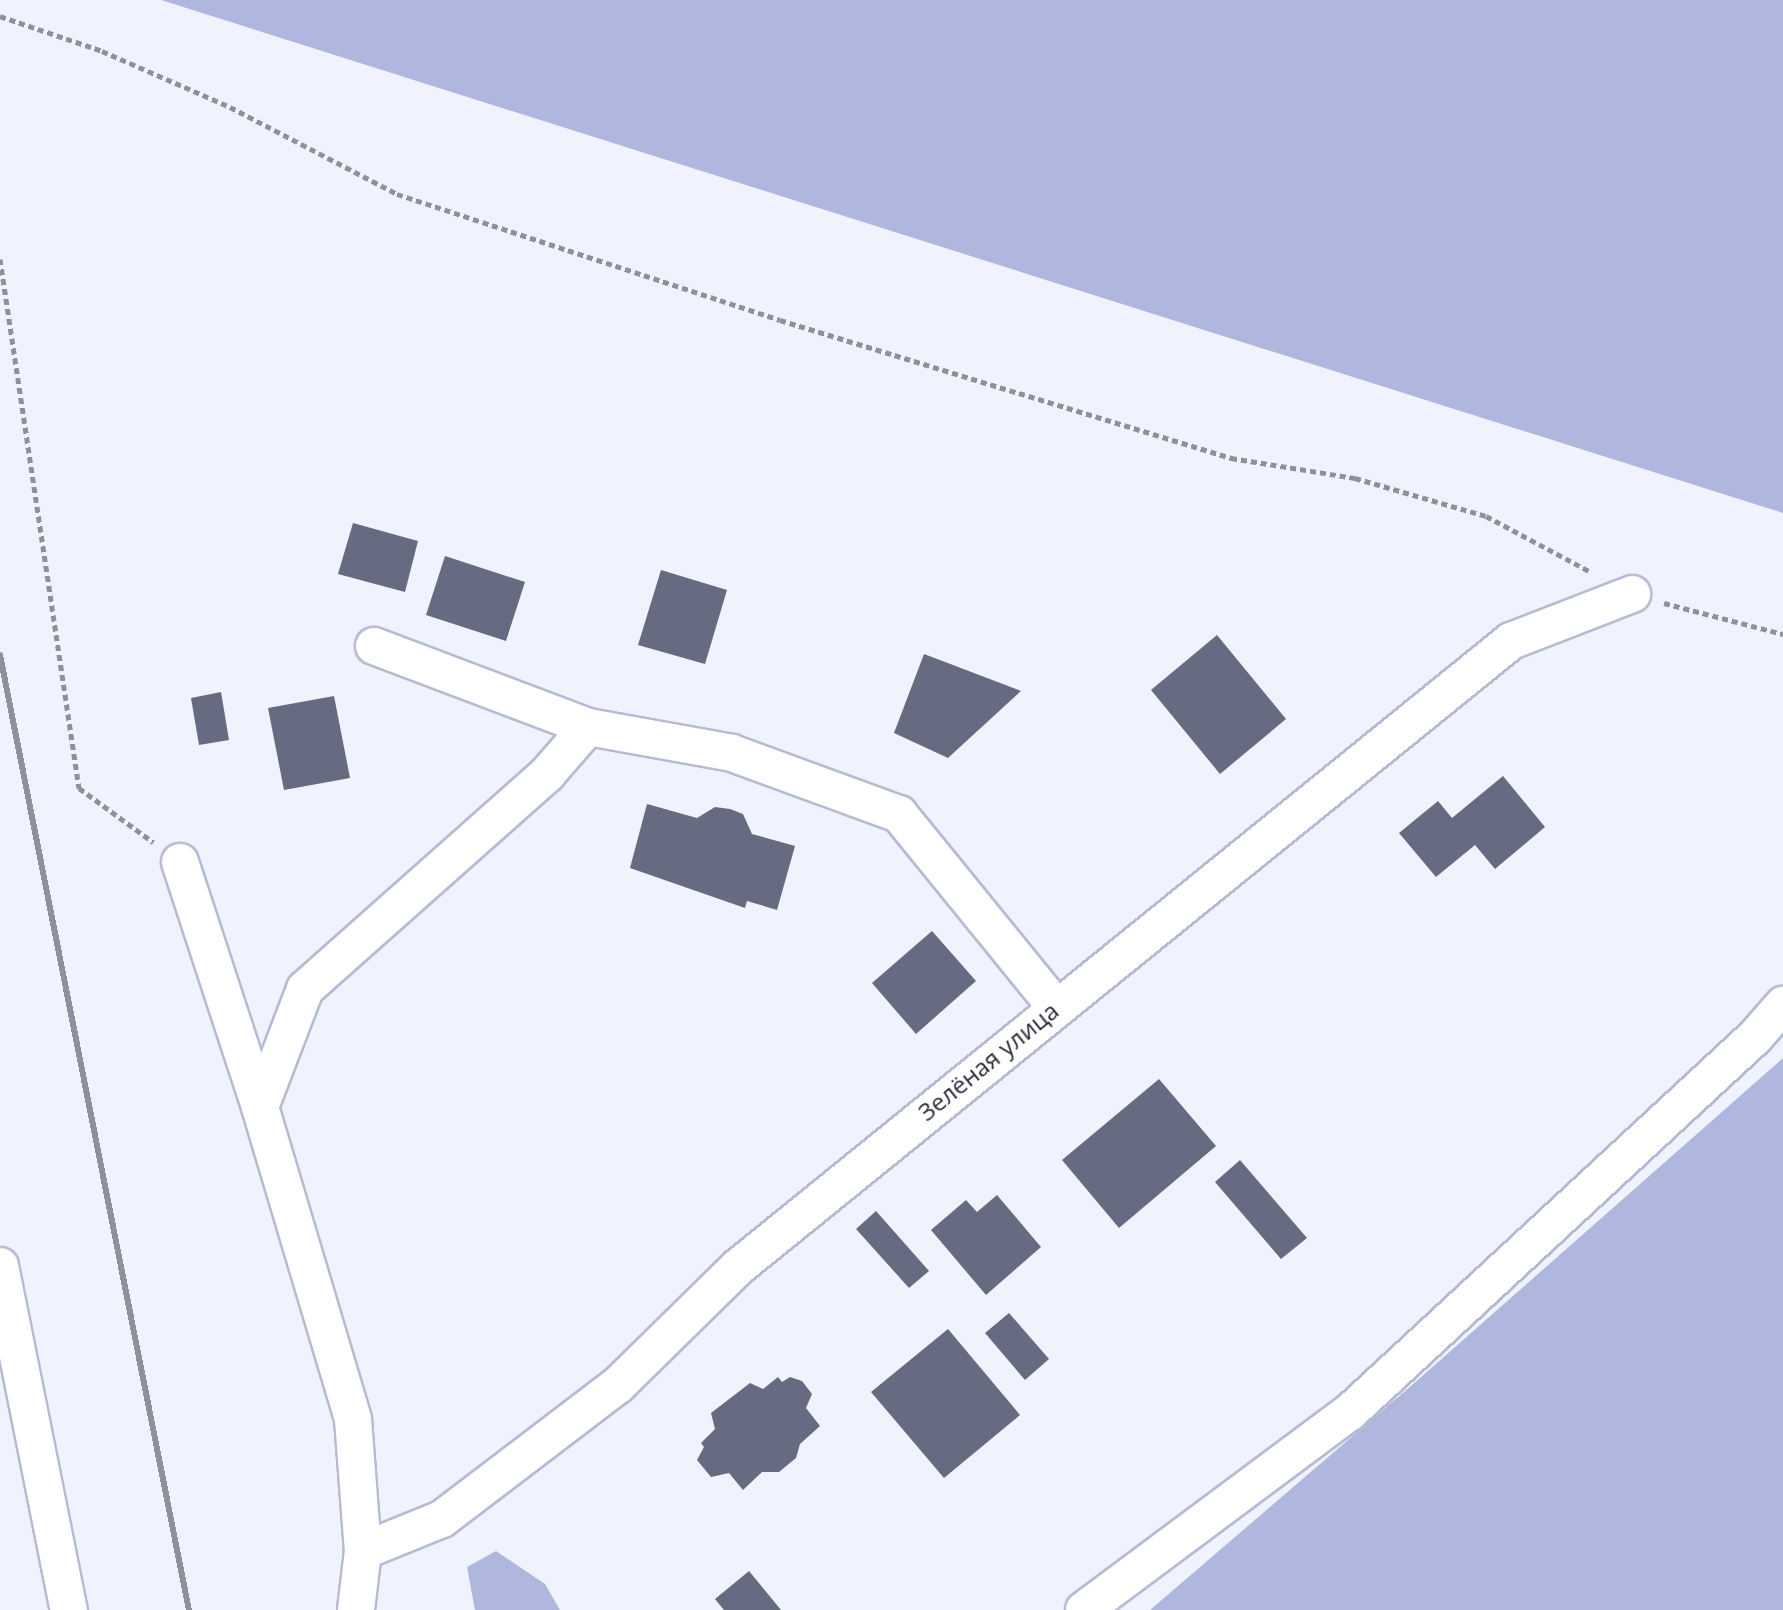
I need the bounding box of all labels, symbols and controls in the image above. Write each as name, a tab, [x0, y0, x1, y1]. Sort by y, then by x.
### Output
street label: Зелёная улица	[912, 996, 1064, 1126]

